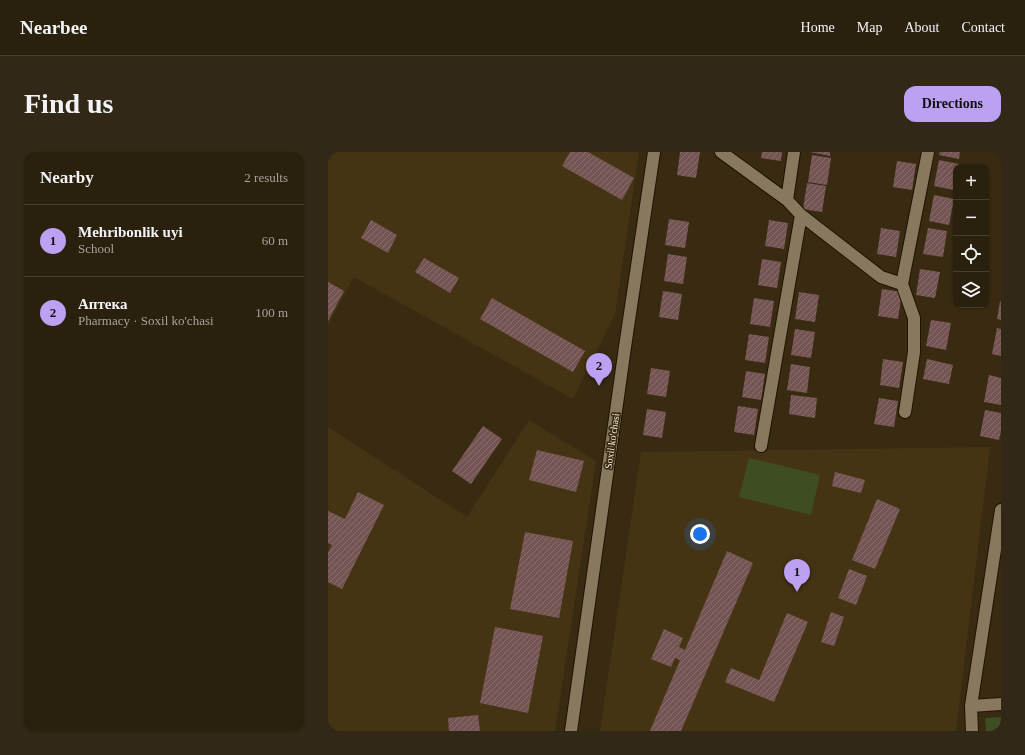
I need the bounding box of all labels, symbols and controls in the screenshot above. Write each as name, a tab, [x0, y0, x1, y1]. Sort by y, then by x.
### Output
text: Nearbee	[20, 17, 88, 38]
text: Home	[801, 20, 835, 35]
text: Map	[857, 20, 882, 35]
text: About	[904, 20, 939, 35]
text: Contact	[961, 20, 1005, 35]
button: Directions	[904, 86, 1001, 122]
text: Find us	[24, 88, 114, 119]
map controls	[953, 164, 989, 308]
button: +	[953, 164, 989, 200]
text: Nearby	[40, 168, 94, 187]
text: 2 results	[244, 170, 288, 185]
button: −	[953, 200, 989, 236]
text: Mehribonlik uyi	[78, 224, 183, 240]
text: 1	[50, 233, 56, 248]
text: 60 m	[262, 233, 288, 248]
button: locate	[953, 236, 989, 272]
text: School	[78, 241, 114, 256]
button: layers	[953, 272, 989, 308]
text: Аптека	[78, 296, 127, 312]
text: 2	[50, 305, 56, 320]
text: 100 m	[255, 305, 288, 320]
text: Pharmacy · Soxil ko'chasi	[78, 313, 214, 328]
pin: 2	[586, 353, 612, 386]
street label: Soxil ko'chasi	[603, 412, 621, 469]
your location	[690, 524, 710, 544]
pin: 1	[784, 559, 810, 592]

